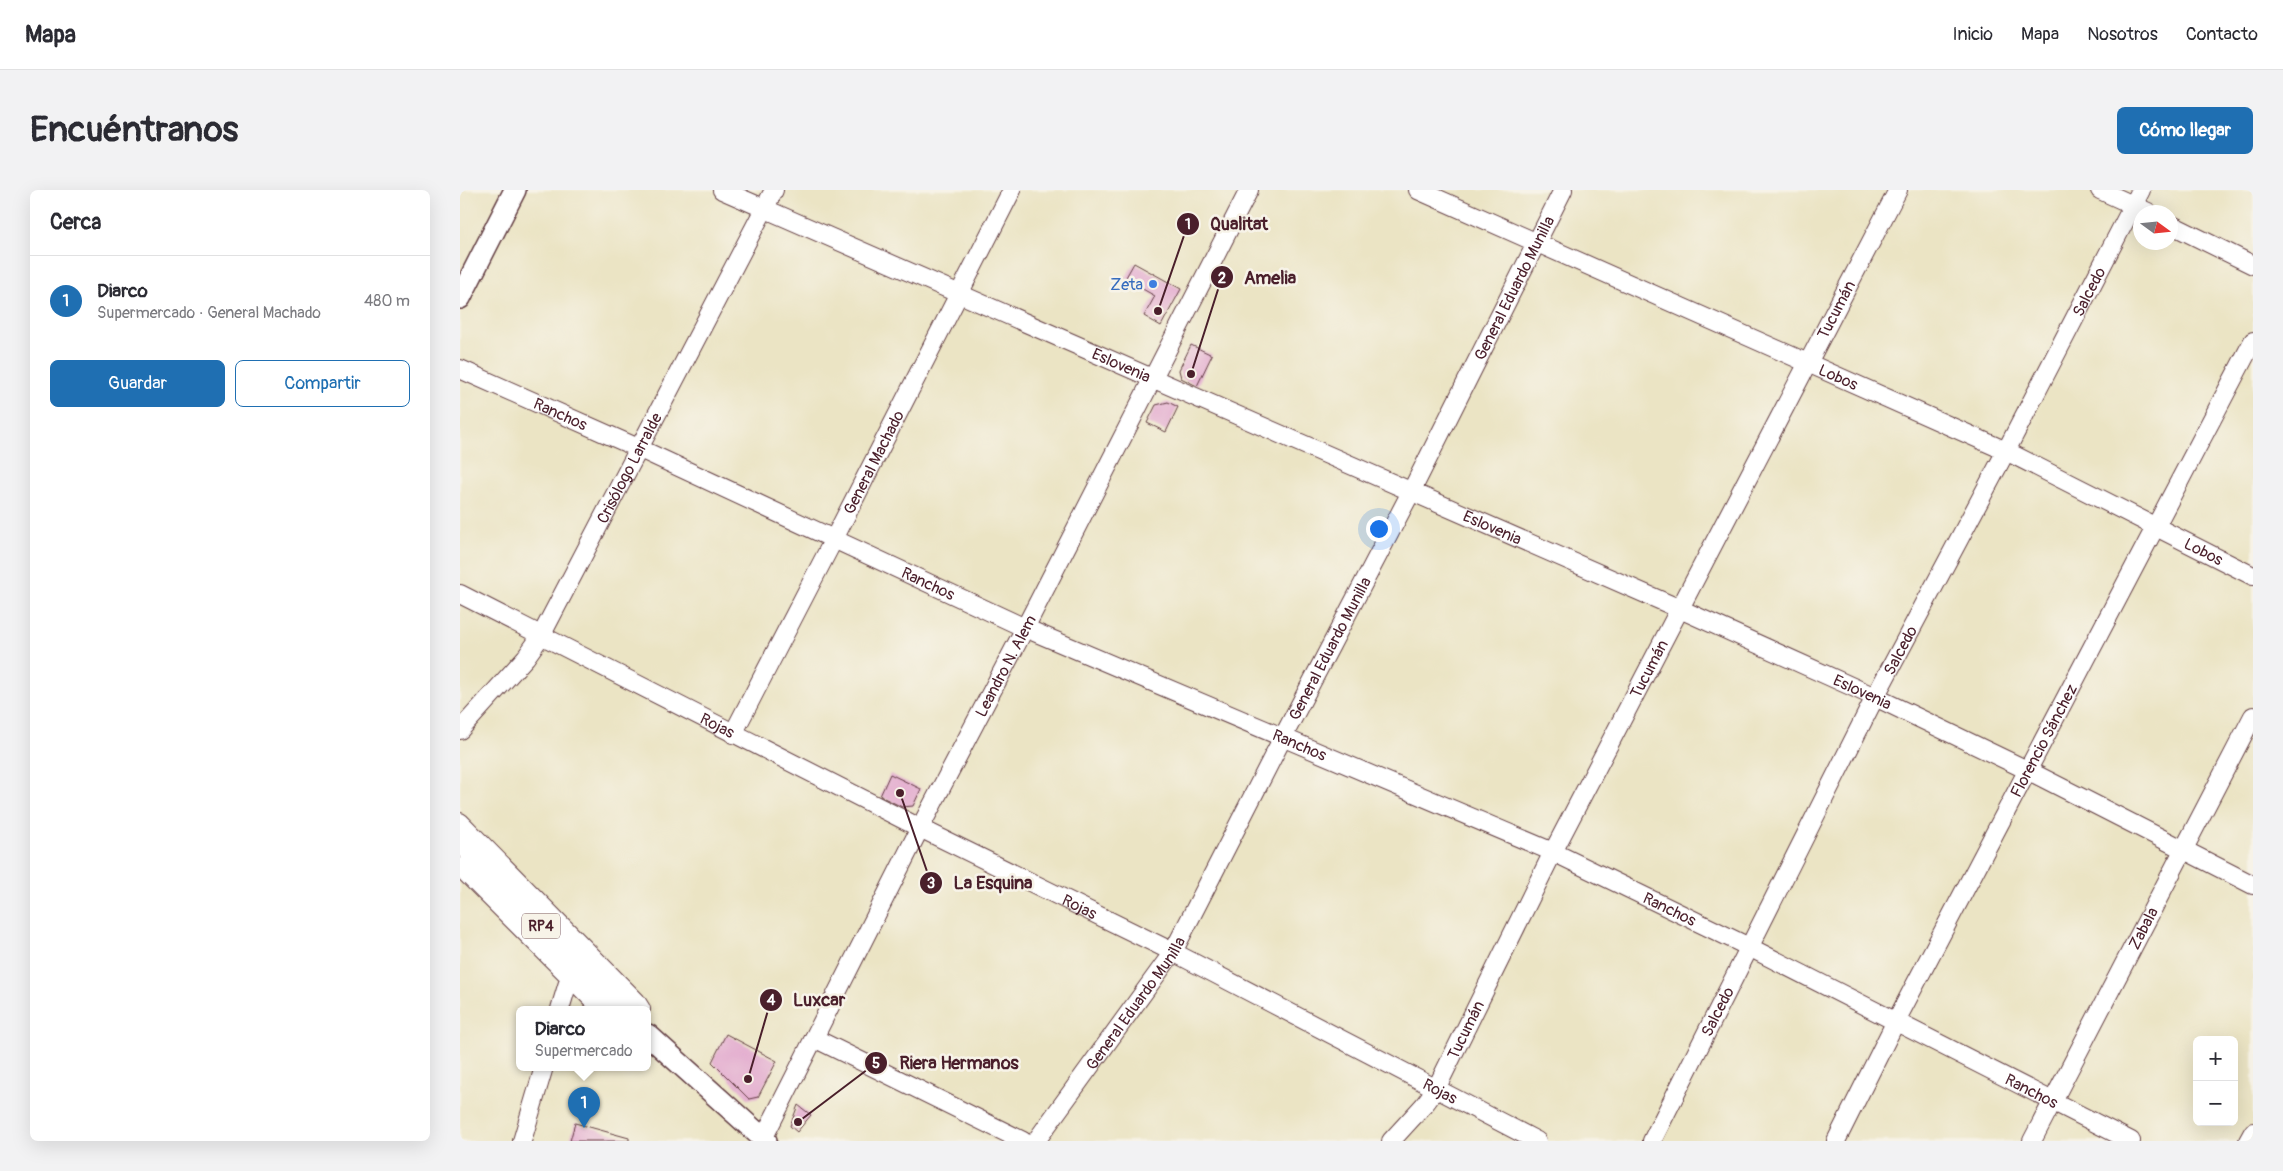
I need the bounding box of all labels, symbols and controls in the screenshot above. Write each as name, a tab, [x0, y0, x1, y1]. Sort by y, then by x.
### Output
text: Mapa	[25, 20, 76, 49]
text: Inicio	[1952, 23, 1993, 46]
text: Mapa	[2021, 23, 2059, 46]
text: Nosotros	[2087, 23, 2158, 46]
text: Contacto	[2186, 23, 2258, 46]
button: Cómo llegar	[2117, 107, 2253, 154]
text: Encuéntranos	[30, 108, 238, 152]
north arrow	[2133, 205, 2178, 250]
callout: Qualitat	[1175, 207, 1278, 240]
text: Cerca	[50, 209, 101, 236]
text: Qualitat	[1210, 213, 1269, 236]
street label: General Eduardo Munilla	[1470, 213, 1559, 364]
text: 1	[1185, 215, 1191, 234]
callout: Amelia	[1209, 261, 1306, 294]
street label: Salcedo	[2068, 264, 2111, 320]
text: Amelia	[1244, 267, 1297, 290]
text: 2	[1218, 269, 1226, 288]
place label: Zeta	[1110, 275, 1143, 295]
street label: Tucumán	[1813, 277, 1860, 342]
marker: Zeta	[1147, 278, 1159, 290]
text: Diarco	[97, 279, 148, 303]
text: 1	[63, 291, 69, 311]
text: 480 m	[364, 291, 410, 311]
text: Supermercado · General Machado	[97, 303, 321, 323]
street label: Eslovenia	[1089, 344, 1153, 387]
button: Guardar	[50, 360, 225, 407]
button: Compartir	[235, 360, 410, 407]
street label: Lobos	[1815, 360, 1861, 395]
street label: Ranchos	[530, 394, 590, 435]
street label: General Machado	[839, 407, 909, 518]
street label: Crisólogo Larralde	[593, 409, 667, 527]
street label: Eslovenia	[1460, 506, 1525, 550]
your location	[1366, 516, 1392, 542]
street label: Lobos	[2180, 534, 2226, 570]
street label: Ranchos	[898, 563, 958, 605]
street label: General Eduardo Munilla	[1285, 574, 1376, 724]
street label: Leandro N. Alem	[971, 612, 1041, 720]
street label: Salcedo	[1880, 622, 1922, 679]
street label: Tucumán	[1626, 636, 1673, 702]
street label: Eslovenia	[1830, 670, 1895, 714]
street label: Florencio Sánchez	[2006, 681, 2082, 801]
street label: Rojas	[696, 709, 738, 743]
street label: Ranchos	[1269, 725, 1329, 766]
callout: La Esquina	[919, 867, 1043, 900]
text: La Esquina	[954, 872, 1033, 895]
text: 3	[927, 874, 935, 893]
street label: Ranchos	[1640, 888, 1699, 931]
street label: Rojas	[1059, 890, 1100, 924]
street label: Zabala	[2124, 904, 2163, 953]
road number: RP4	[522, 914, 560, 938]
street label: General Eduardo Munilla	[1082, 934, 1190, 1074]
callout: Luxcar	[758, 983, 856, 1016]
street label: Salcedo	[1697, 983, 1739, 1040]
text: Luxcar	[793, 989, 846, 1012]
text: 4	[767, 991, 776, 1010]
street label: Tucumán	[1443, 997, 1489, 1063]
popup	[516, 1006, 651, 1071]
text: Diarco	[534, 1017, 585, 1041]
map controls	[2193, 1036, 2238, 1126]
button: +	[2193, 1036, 2238, 1081]
text: Supermercado	[534, 1041, 633, 1061]
callout: Riera Hermanos	[864, 1047, 1028, 1080]
text: Riera Hermanos	[899, 1052, 1020, 1075]
text: 5	[872, 1054, 880, 1073]
street label: Ranchos	[2001, 1070, 2061, 1113]
street label: Rojas	[1419, 1074, 1460, 1109]
button: −	[2193, 1081, 2238, 1126]
pin: 1	[568, 1087, 600, 1128]

